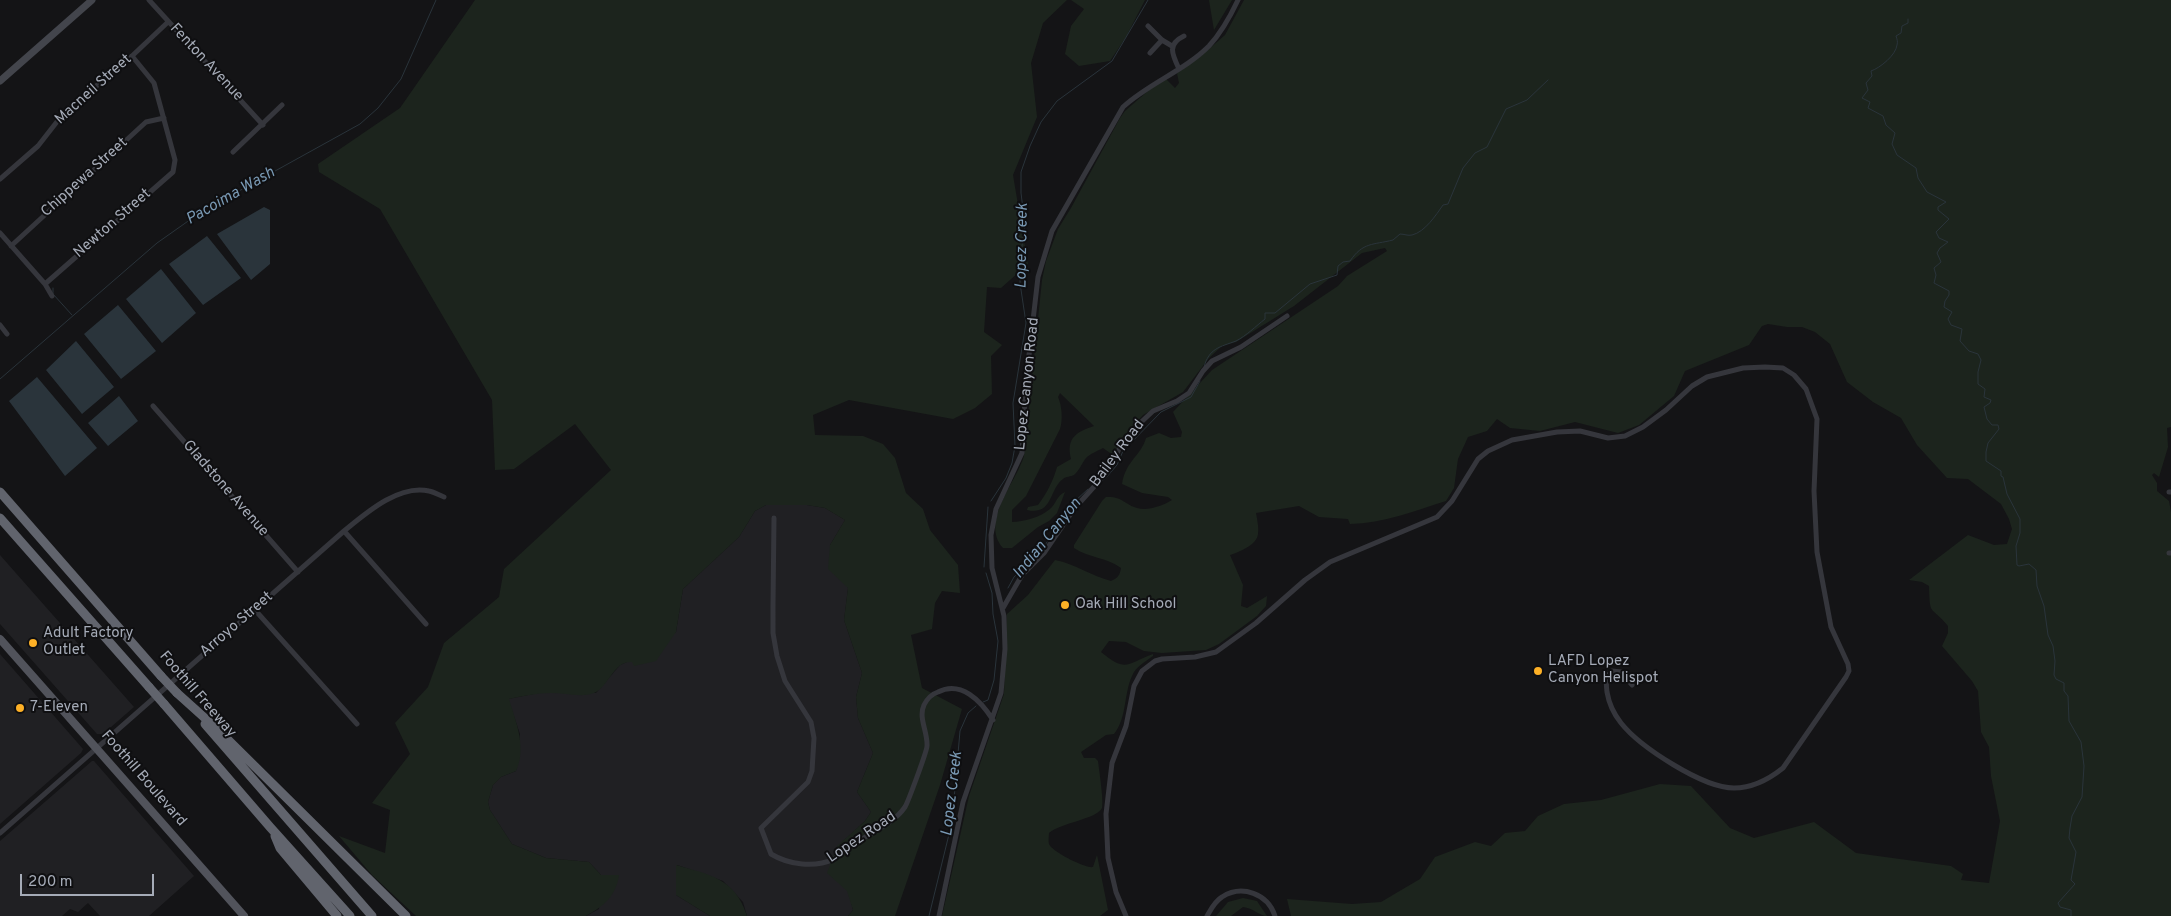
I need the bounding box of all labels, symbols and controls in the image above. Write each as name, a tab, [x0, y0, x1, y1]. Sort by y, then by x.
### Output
street label: Fenton Avenue	[165, 20, 247, 106]
street label: Macneil Street	[52, 51, 136, 129]
street label: Chippewa Street	[38, 134, 132, 222]
water label: Pacoima Wash	[183, 164, 279, 230]
street label: Newton Street	[71, 186, 155, 262]
water label: Lopez Creek	[1013, 203, 1033, 289]
street label: Lopez Canyon Road	[1012, 317, 1044, 451]
street label: Bailey Road	[1087, 417, 1149, 491]
street label: Gladstone Avenue	[178, 437, 272, 541]
water label: Indian Canyon	[1010, 495, 1086, 583]
street label: Arroyo Street	[197, 588, 277, 662]
place label: Oak Hill School	[1075, 596, 1177, 614]
marker: Oak Hill School	[1059, 599, 1071, 611]
place label: Adult Factory Outlet	[43, 625, 133, 660]
marker: Adult Factory Outlet	[27, 637, 39, 649]
street label: Foothill Freeway	[155, 648, 239, 742]
place label: LAFD Lopez Canyon Helispot	[1548, 653, 1658, 688]
marker: LAFD Lopez Canyon Helispot	[1532, 665, 1544, 677]
place label: 7-Eleven	[30, 699, 88, 717]
marker: 7-Eleven	[14, 702, 26, 714]
street label: Foothill Boulevard	[97, 727, 189, 831]
water label: Lopez Creek	[938, 750, 968, 838]
street label: Lopez Road	[824, 808, 900, 868]
scale bar	[22, 864, 156, 896]
text: 200 m	[28, 873, 73, 892]

